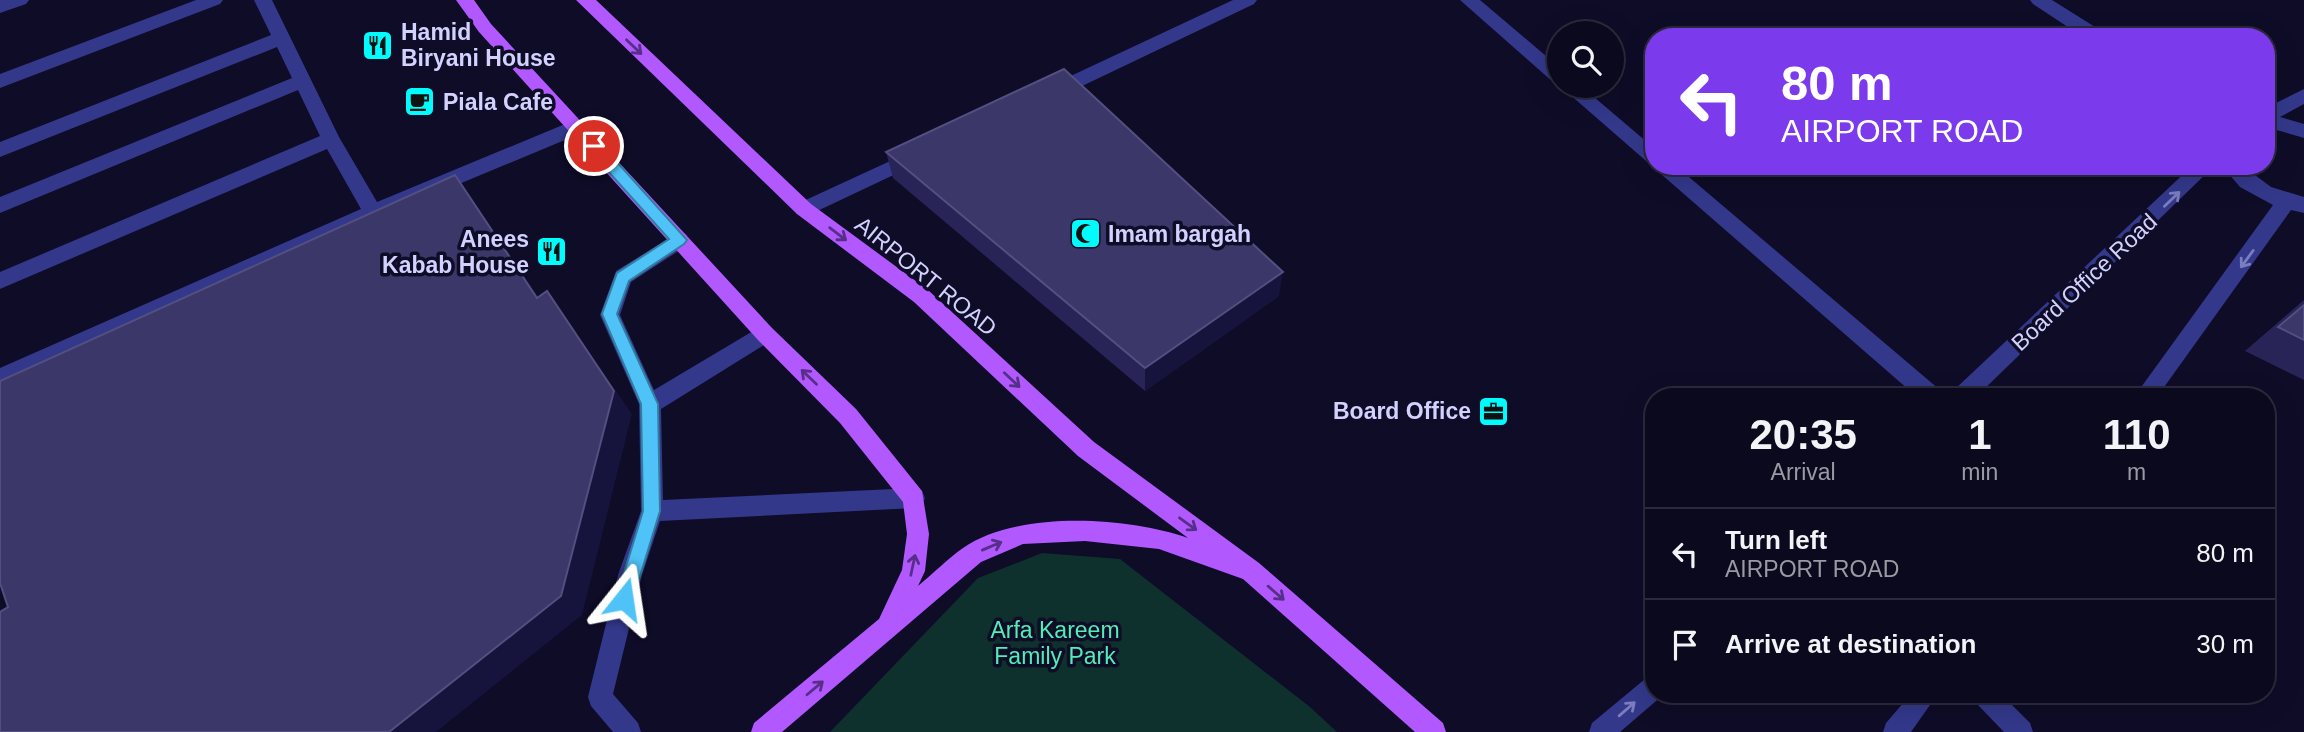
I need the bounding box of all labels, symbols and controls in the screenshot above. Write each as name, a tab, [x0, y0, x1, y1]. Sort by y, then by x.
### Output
place label: Hamid Biryani House	[401, 19, 556, 71]
map controls	[1547, 21, 1624, 98]
button: search	[1547, 21, 1624, 98]
restaurant icon: Hamid Biryani House	[361, 28, 395, 62]
one-way arrow	[625, 39, 642, 56]
icon: left	[1666, 56, 1757, 147]
text: 80 m	[1781, 56, 1893, 110]
cafe icon: Piala Cafe	[403, 85, 437, 119]
place label: Piala Cafe	[443, 89, 553, 115]
text: AIRPORT ROAD	[1781, 113, 2023, 149]
pin	[564, 116, 624, 176]
icon: arrive	[575, 127, 613, 165]
one-way arrow	[2163, 190, 2180, 207]
street label: Board Office Road	[2006, 208, 2162, 356]
street label: AIRPORT ROAD	[850, 211, 1002, 341]
mosque icon: Imam bargah	[1068, 217, 1102, 251]
place label: Imam bargah	[1108, 221, 1251, 247]
place label: Anees Kabab House	[382, 226, 529, 278]
one-way arrow	[828, 227, 846, 242]
restaurant icon: Anees Kabab House	[535, 235, 569, 269]
one-way arrow	[2240, 249, 2254, 268]
one-way arrow	[801, 369, 818, 386]
one-way arrow	[1003, 372, 1020, 389]
office icon: Board Office	[1477, 394, 1511, 428]
place label: Board Office	[1333, 398, 1471, 424]
text: 20:35	[1749, 411, 1857, 458]
text: 1	[1968, 411, 1992, 458]
text: 110	[2103, 411, 2171, 458]
text: Arrival	[1771, 459, 1836, 485]
text: min	[1961, 459, 1998, 485]
text: m	[2127, 459, 2146, 485]
one-way arrow	[1178, 516, 1197, 531]
text: Turn left	[1725, 525, 1827, 555]
icon: left	[1666, 535, 1704, 573]
text: 80 m	[2196, 538, 2254, 568]
one-way arrow	[980, 539, 1002, 552]
one-way arrow	[906, 554, 920, 577]
text: AIRPORT ROAD	[1725, 556, 1899, 582]
position arrow	[587, 562, 661, 636]
one-way arrow	[1267, 585, 1285, 601]
park label: Arfa Kareem Family Park	[990, 617, 1120, 669]
icon: arrive	[1666, 626, 1704, 664]
text: Arrive at destination	[1725, 629, 1976, 659]
text: 30 m	[2196, 629, 2254, 659]
one-way arrow	[805, 680, 823, 696]
one-way arrow	[1618, 701, 1636, 717]

